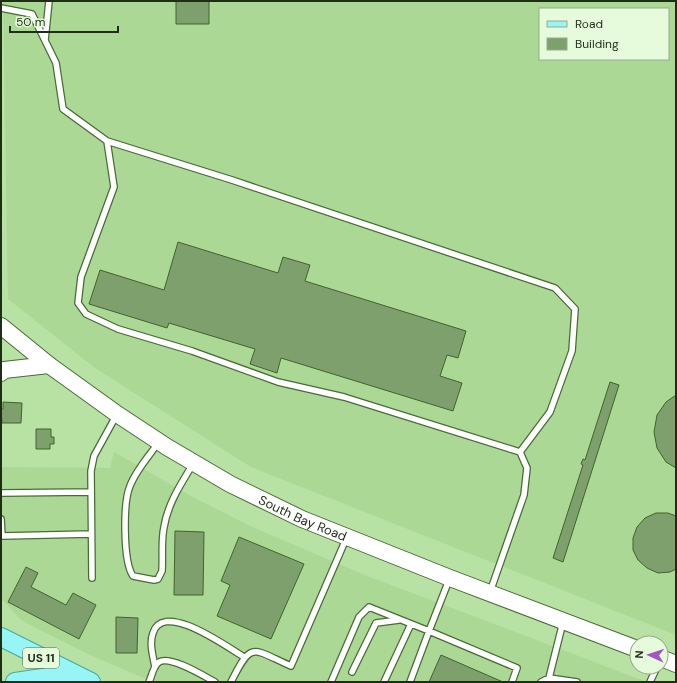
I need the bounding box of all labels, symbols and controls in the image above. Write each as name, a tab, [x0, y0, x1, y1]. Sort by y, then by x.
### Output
scale bar	[10, 8, 118, 34]
legend	[539, 8, 669, 60]
text: 50 m	[16, 14, 45, 30]
text: Road	[575, 16, 603, 32]
text: Building	[575, 36, 619, 52]
street label: South Bay Road	[256, 491, 349, 545]
north arrow	[629, 635, 669, 675]
road number: US 11	[23, 648, 59, 668]
text: N	[632, 650, 646, 659]

